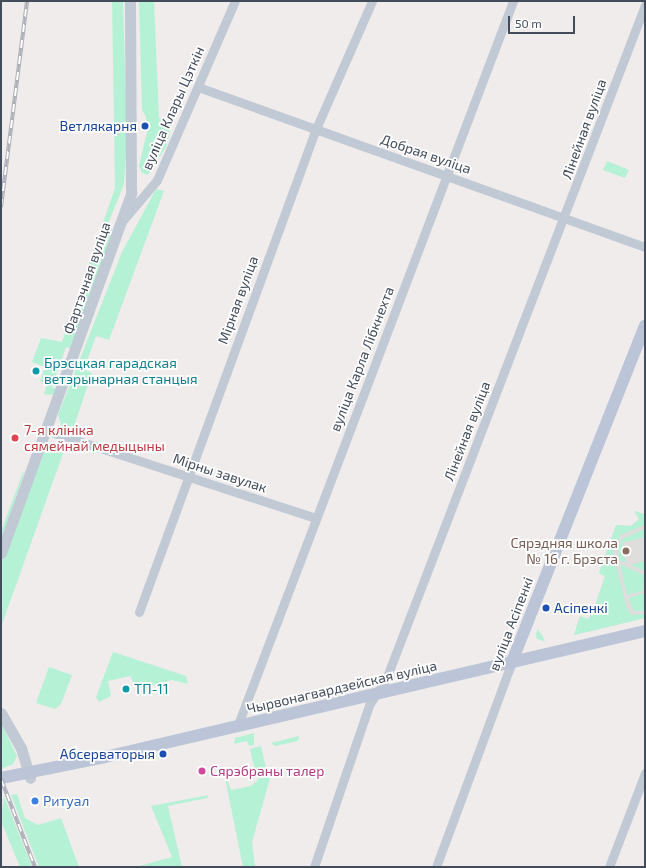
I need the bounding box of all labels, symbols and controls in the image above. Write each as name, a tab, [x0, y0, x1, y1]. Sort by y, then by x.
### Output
scale bar	[510, 8, 577, 34]
text: 50 m	[515, 16, 542, 30]
street label: вуліца Клары Цэткін	[138, 44, 208, 172]
street label: Лінейная вуліца	[558, 77, 610, 181]
place label: Ветлякарня	[60, 118, 137, 134]
marker: Ветлякарня	[140, 121, 150, 131]
street label: Добрая вуліца	[379, 131, 473, 177]
street label: Фартэчная вуліца	[60, 220, 114, 336]
street label: Мірная вуліца	[214, 254, 262, 346]
street label: вуліца Карла Лібкнехта	[327, 284, 397, 434]
place label: Брэсцкая гарадская ветэрынарная станцыя	[44, 355, 197, 388]
marker: Брэсцкая гарадская ветэрынарная станцыя	[31, 366, 41, 376]
street label: Лінейная вуліца	[440, 379, 494, 483]
place label: 7-я клініка сямейнай медыцыны	[24, 422, 165, 454]
marker: 7-я клініка сямейнай медыцыны	[9, 432, 21, 444]
street label: Мірны завулак	[171, 450, 269, 496]
place label: Сярэдняя школа № 16 г. Брэста	[510, 535, 618, 568]
marker: Сярэдняя школа № 16 г. Брэста	[621, 546, 631, 556]
street label: вуліца Асіпенкі	[485, 575, 537, 673]
place label: Асіпенкі	[554, 600, 608, 616]
marker: Асіпенкі	[541, 603, 551, 613]
street label: Чырвонагвардзейская вуліца	[245, 657, 439, 717]
place label: ТП-11	[134, 681, 168, 697]
marker: ТП-11	[121, 684, 131, 694]
place label: Абсерваторыя	[60, 746, 155, 762]
marker: Абсерваторыя	[158, 749, 168, 759]
place label: Сярэбраны талер	[210, 763, 324, 779]
marker: Сярэбраны талер	[197, 766, 207, 776]
place label: Ритуал	[43, 793, 89, 809]
marker: Ритуал	[30, 796, 40, 806]

